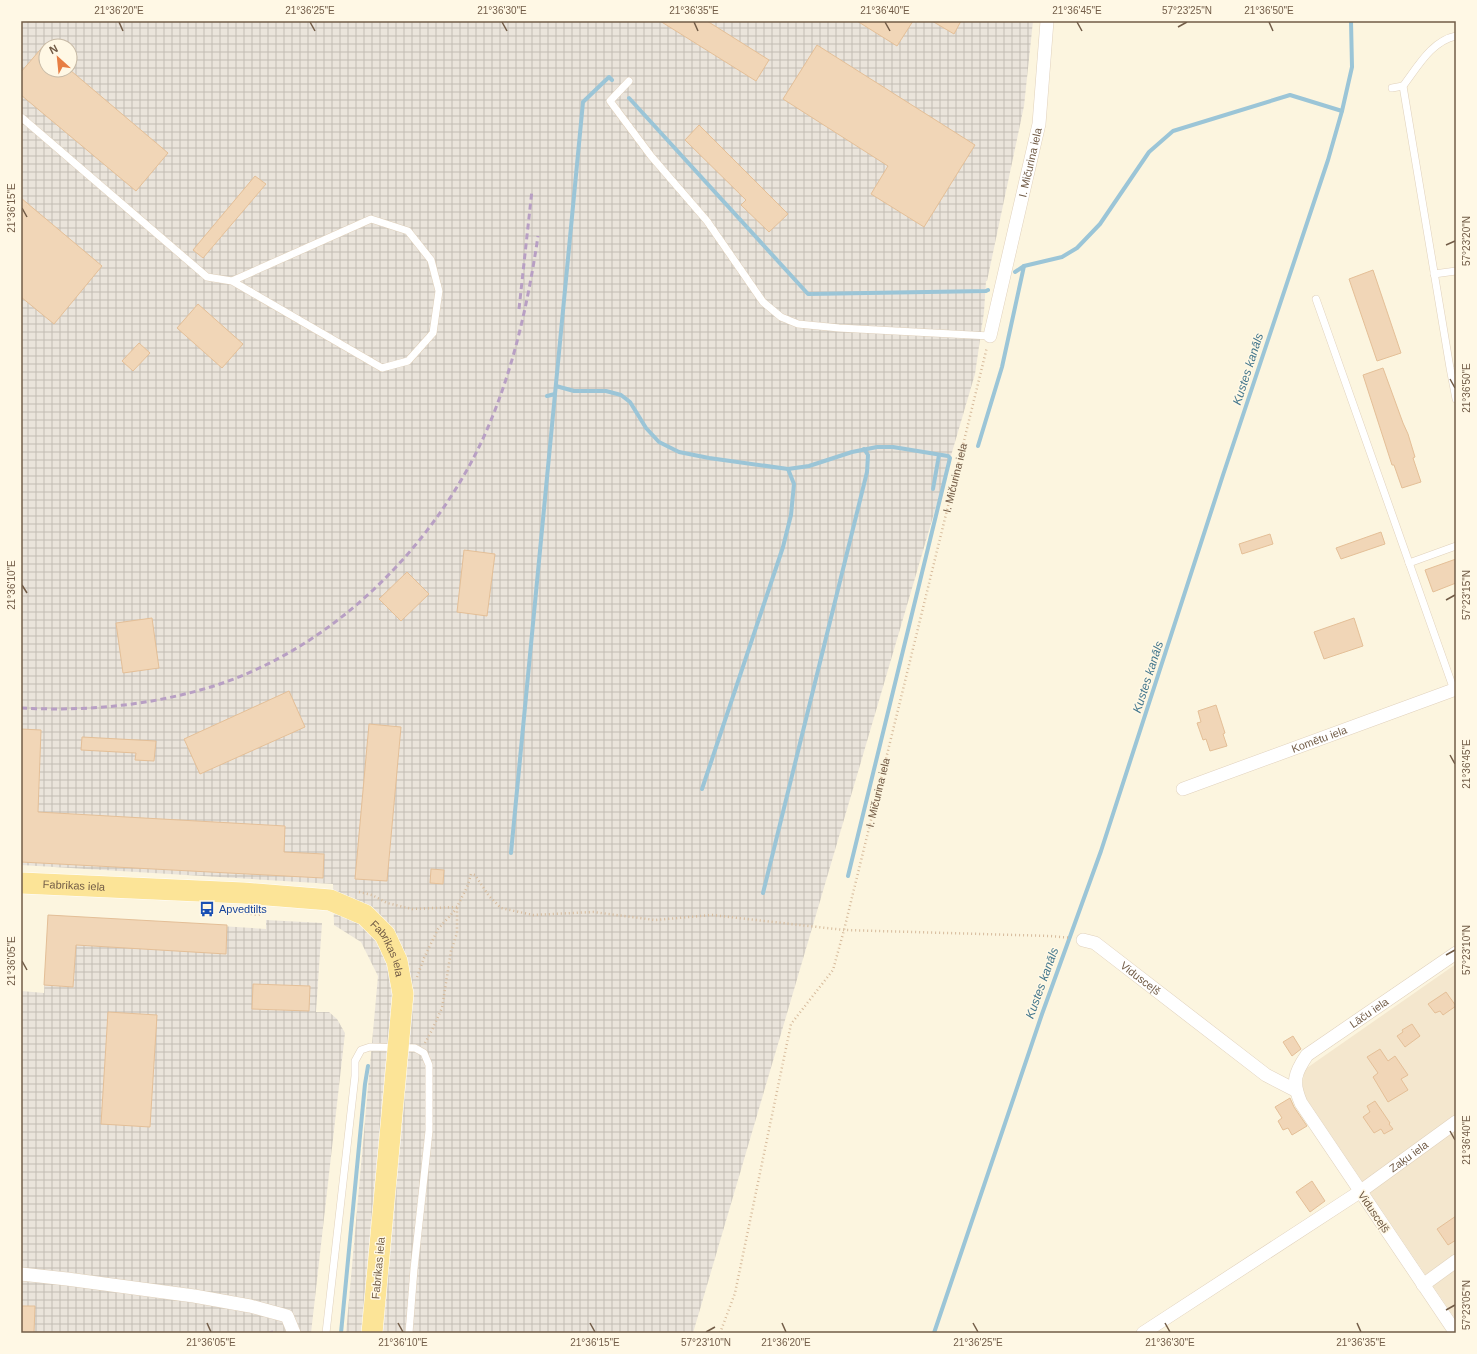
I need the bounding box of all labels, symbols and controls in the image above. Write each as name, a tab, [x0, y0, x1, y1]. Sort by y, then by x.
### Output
text: 21°36'20"E	[94, 5, 144, 16]
text: 21°36'25"E	[285, 5, 335, 16]
text: 21°36'30"E	[477, 5, 527, 16]
text: 21°36'35"E	[669, 5, 719, 16]
text: 21°36'40"E	[860, 5, 910, 16]
text: 21°36'45"E	[1052, 5, 1102, 16]
text: 57°23'25"N	[1162, 5, 1212, 16]
text: 21°36'50"E	[1244, 5, 1294, 16]
north arrow	[38, 38, 78, 78]
text: N	[47, 42, 60, 56]
street label: I. Mičurina iela	[1016, 126, 1044, 199]
text: 21°36'15"E	[6, 183, 17, 233]
text: 57°23'20"N	[1461, 216, 1472, 266]
water label: Kustes kanāls	[1230, 331, 1266, 407]
text: 21°36'50"E	[1461, 363, 1472, 413]
street label: I. Mičurina iela	[941, 441, 969, 514]
text: 21°36'10"E	[6, 560, 17, 610]
text: 57°23'15"N	[1461, 570, 1472, 620]
water label: Kustes kanāls	[1130, 639, 1166, 715]
street label: Komētu iela	[1290, 723, 1349, 755]
text: 21°36'45"E	[1461, 739, 1472, 789]
street label: I. Mičurina iela	[863, 756, 892, 828]
street label: Fabrikas iela	[42, 878, 106, 893]
bus stop icon: Apvedtilts	[198, 900, 216, 918]
place label: Apvedtilts	[219, 903, 267, 915]
street label: Fabrikas iela	[368, 918, 406, 978]
text: 57°23'10"N	[1461, 925, 1472, 975]
text: 21°36'05"E	[6, 936, 17, 986]
water label: Kustes kanāls	[1023, 945, 1061, 1021]
street label: Vidusceļš	[1118, 959, 1163, 998]
street label: Lāču iela	[1347, 995, 1391, 1030]
text: 21°36'40"E	[1461, 1115, 1472, 1165]
street label: Zaķu iela	[1387, 1138, 1431, 1174]
street label: Vidusceļš	[1356, 1189, 1392, 1235]
street label: Fabrikas iela	[369, 1236, 387, 1300]
text: 57°23'05"N	[1461, 1280, 1472, 1330]
text: 21°36'05"E	[186, 1337, 236, 1348]
text: 21°36'10"E	[378, 1337, 428, 1348]
text: 21°36'15"E	[570, 1337, 620, 1348]
text: 57°23'10"N	[681, 1337, 731, 1348]
text: 21°36'20"E	[761, 1337, 811, 1348]
text: 21°36'25"E	[953, 1337, 1003, 1348]
text: 21°36'30"E	[1145, 1337, 1195, 1348]
text: 21°36'35"E	[1336, 1337, 1386, 1348]

